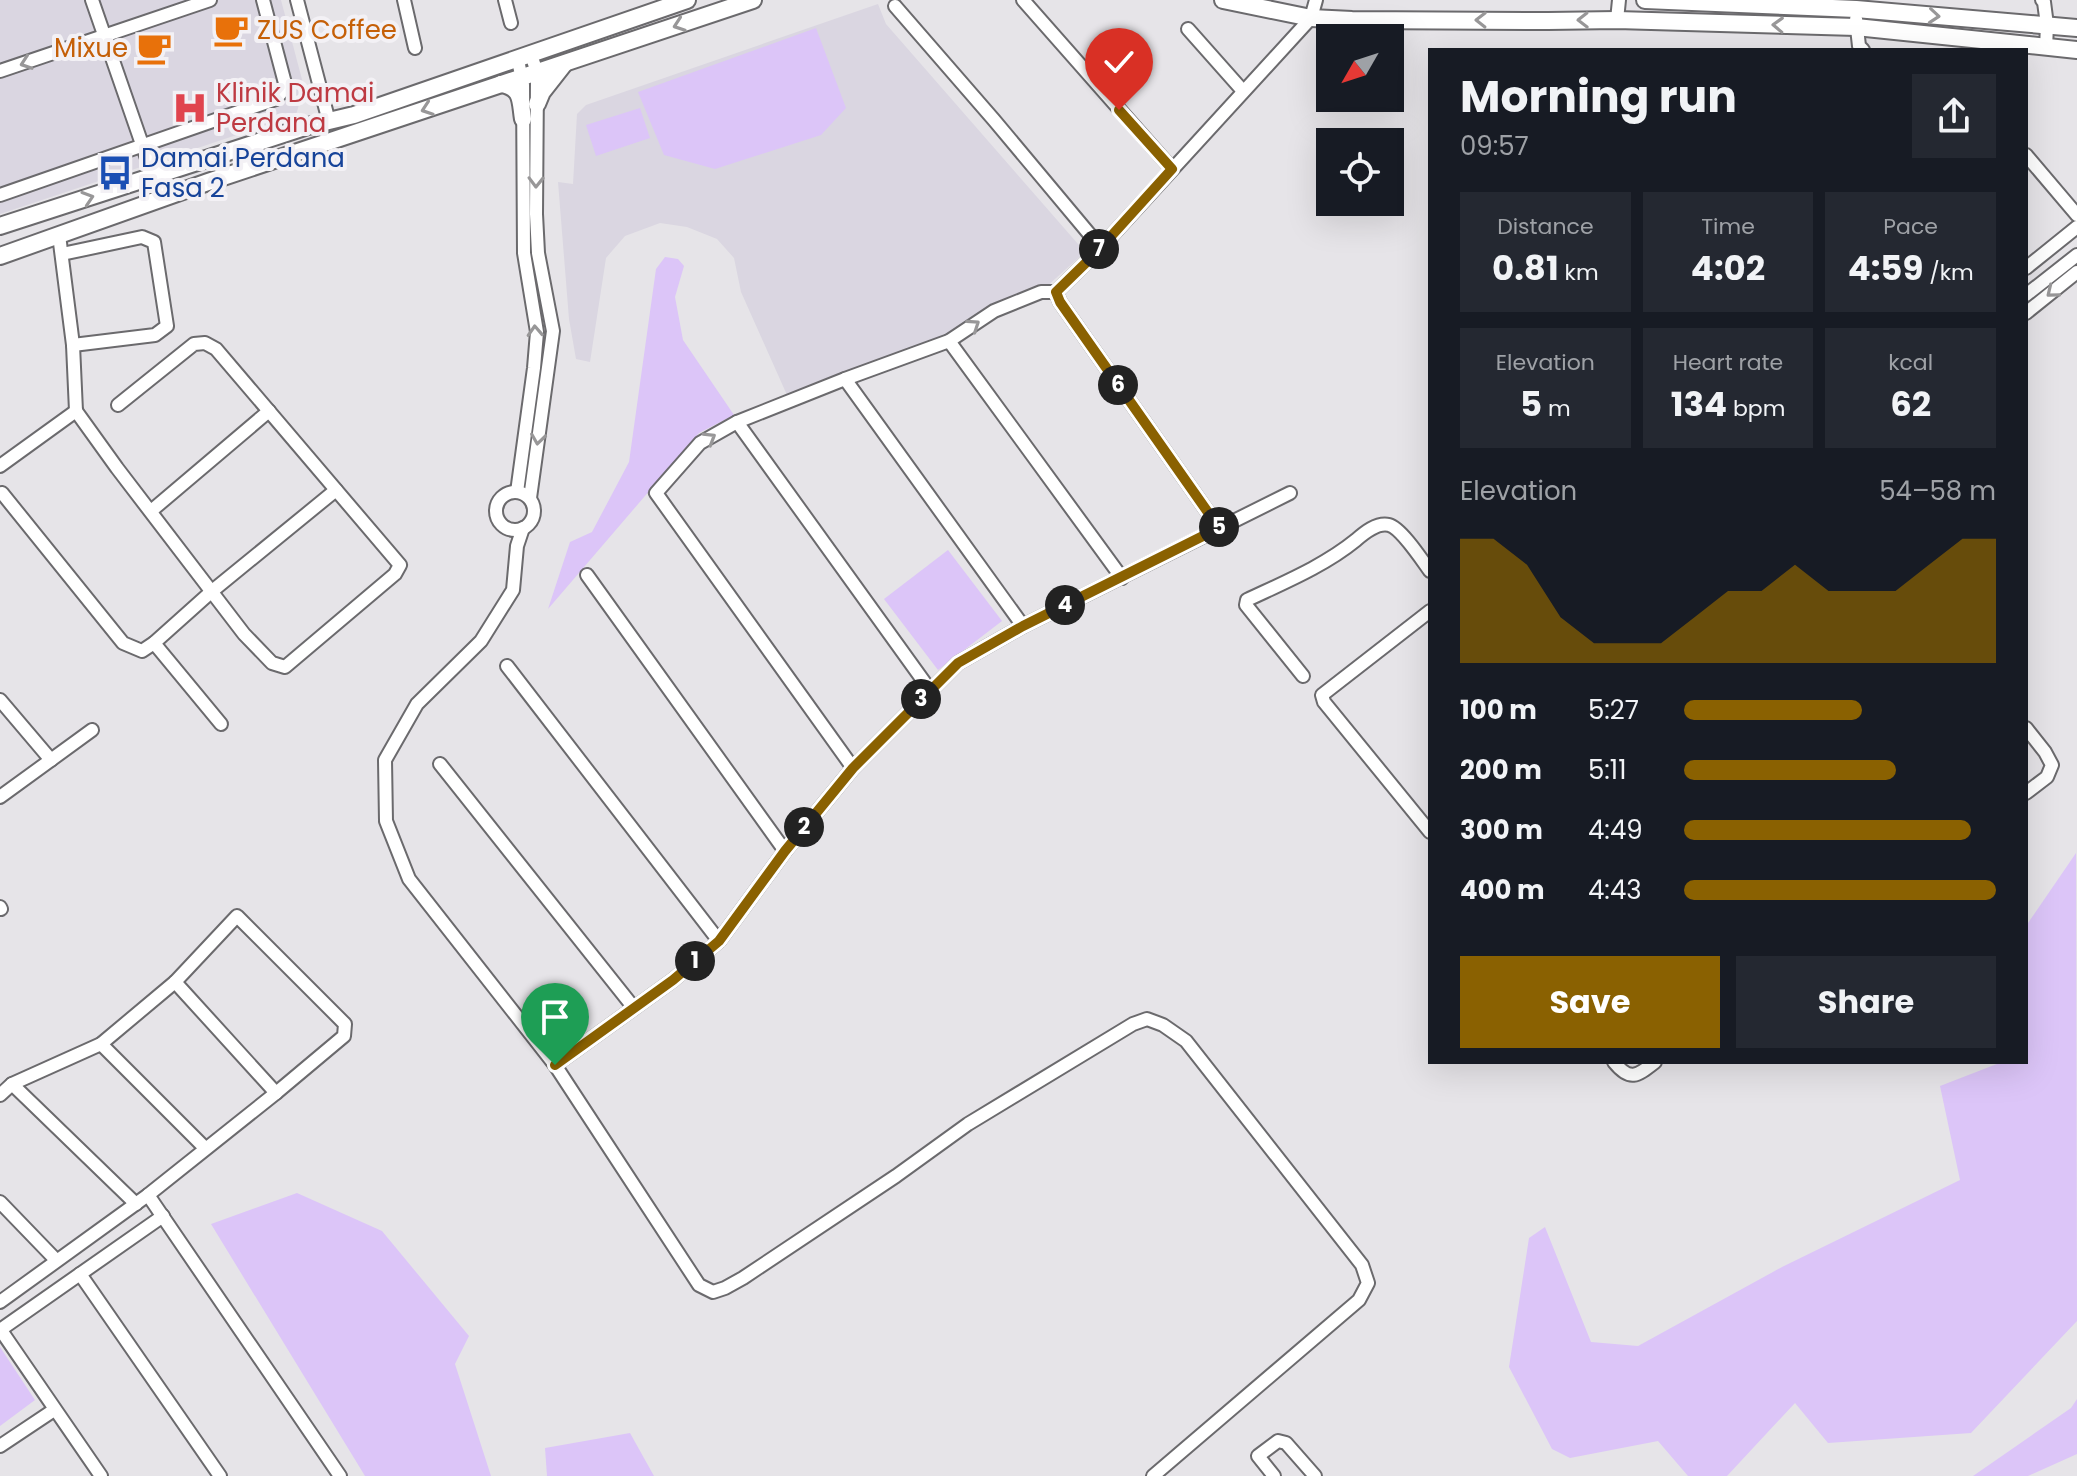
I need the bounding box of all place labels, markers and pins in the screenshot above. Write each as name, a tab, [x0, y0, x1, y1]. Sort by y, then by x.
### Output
cafe icon: ZUS Coffee	[212, 11, 250, 49]
place label: ZUS Coffee	[257, 12, 397, 48]
pin	[1085, 28, 1153, 110]
cafe icon: Mixue	[135, 29, 173, 67]
place label: Mixue	[54, 30, 128, 66]
place label: Klinik Damai Perdana	[216, 75, 374, 141]
hospital icon: Klinik Damai Perdana	[171, 89, 209, 127]
place label: Damai Perdana Fasa 2	[141, 140, 345, 206]
bus stop icon: Damai Perdana Fasa 2	[96, 154, 134, 192]
pin: 7	[1079, 229, 1119, 269]
pin: 6	[1098, 365, 1138, 405]
pin: 5	[1199, 507, 1239, 547]
pin: 4	[1045, 585, 1085, 625]
pin: 3	[901, 679, 941, 719]
pin: 2	[784, 807, 824, 847]
pin: 1	[675, 941, 715, 981]
pin	[521, 983, 589, 1065]

